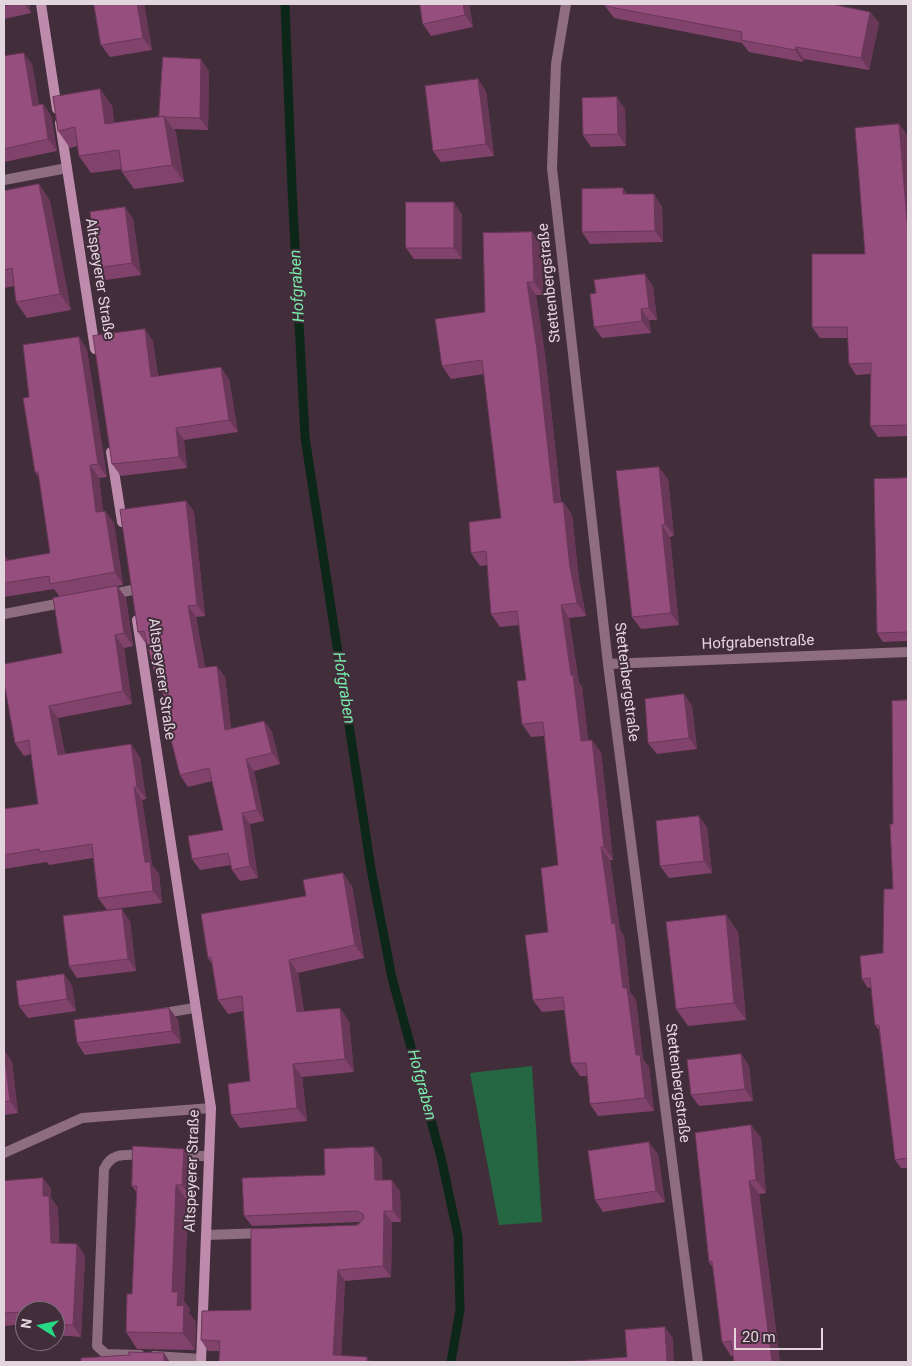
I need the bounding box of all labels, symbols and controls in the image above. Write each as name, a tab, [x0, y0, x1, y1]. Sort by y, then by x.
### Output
street label: Altspeyerer Straße	[81, 217, 117, 341]
street label: Stettenbergstraße	[535, 222, 565, 344]
water label: Hofgraben	[287, 249, 309, 323]
street label: Altspeyerer Straße	[144, 617, 178, 741]
street label: Stettenbergstraße	[610, 621, 642, 743]
street label: Hofgrabenstraße	[701, 632, 815, 654]
water label: Hofgraben	[328, 651, 358, 725]
street label: Stettenbergstraße	[661, 1022, 693, 1144]
water label: Hofgraben	[402, 1047, 440, 1123]
street label: Altspeyerer Straße	[182, 1109, 204, 1233]
north arrow	[15, 1301, 65, 1351]
text: N	[17, 1317, 35, 1330]
scale bar	[737, 1318, 826, 1350]
text: 20 m	[742, 1328, 776, 1346]

